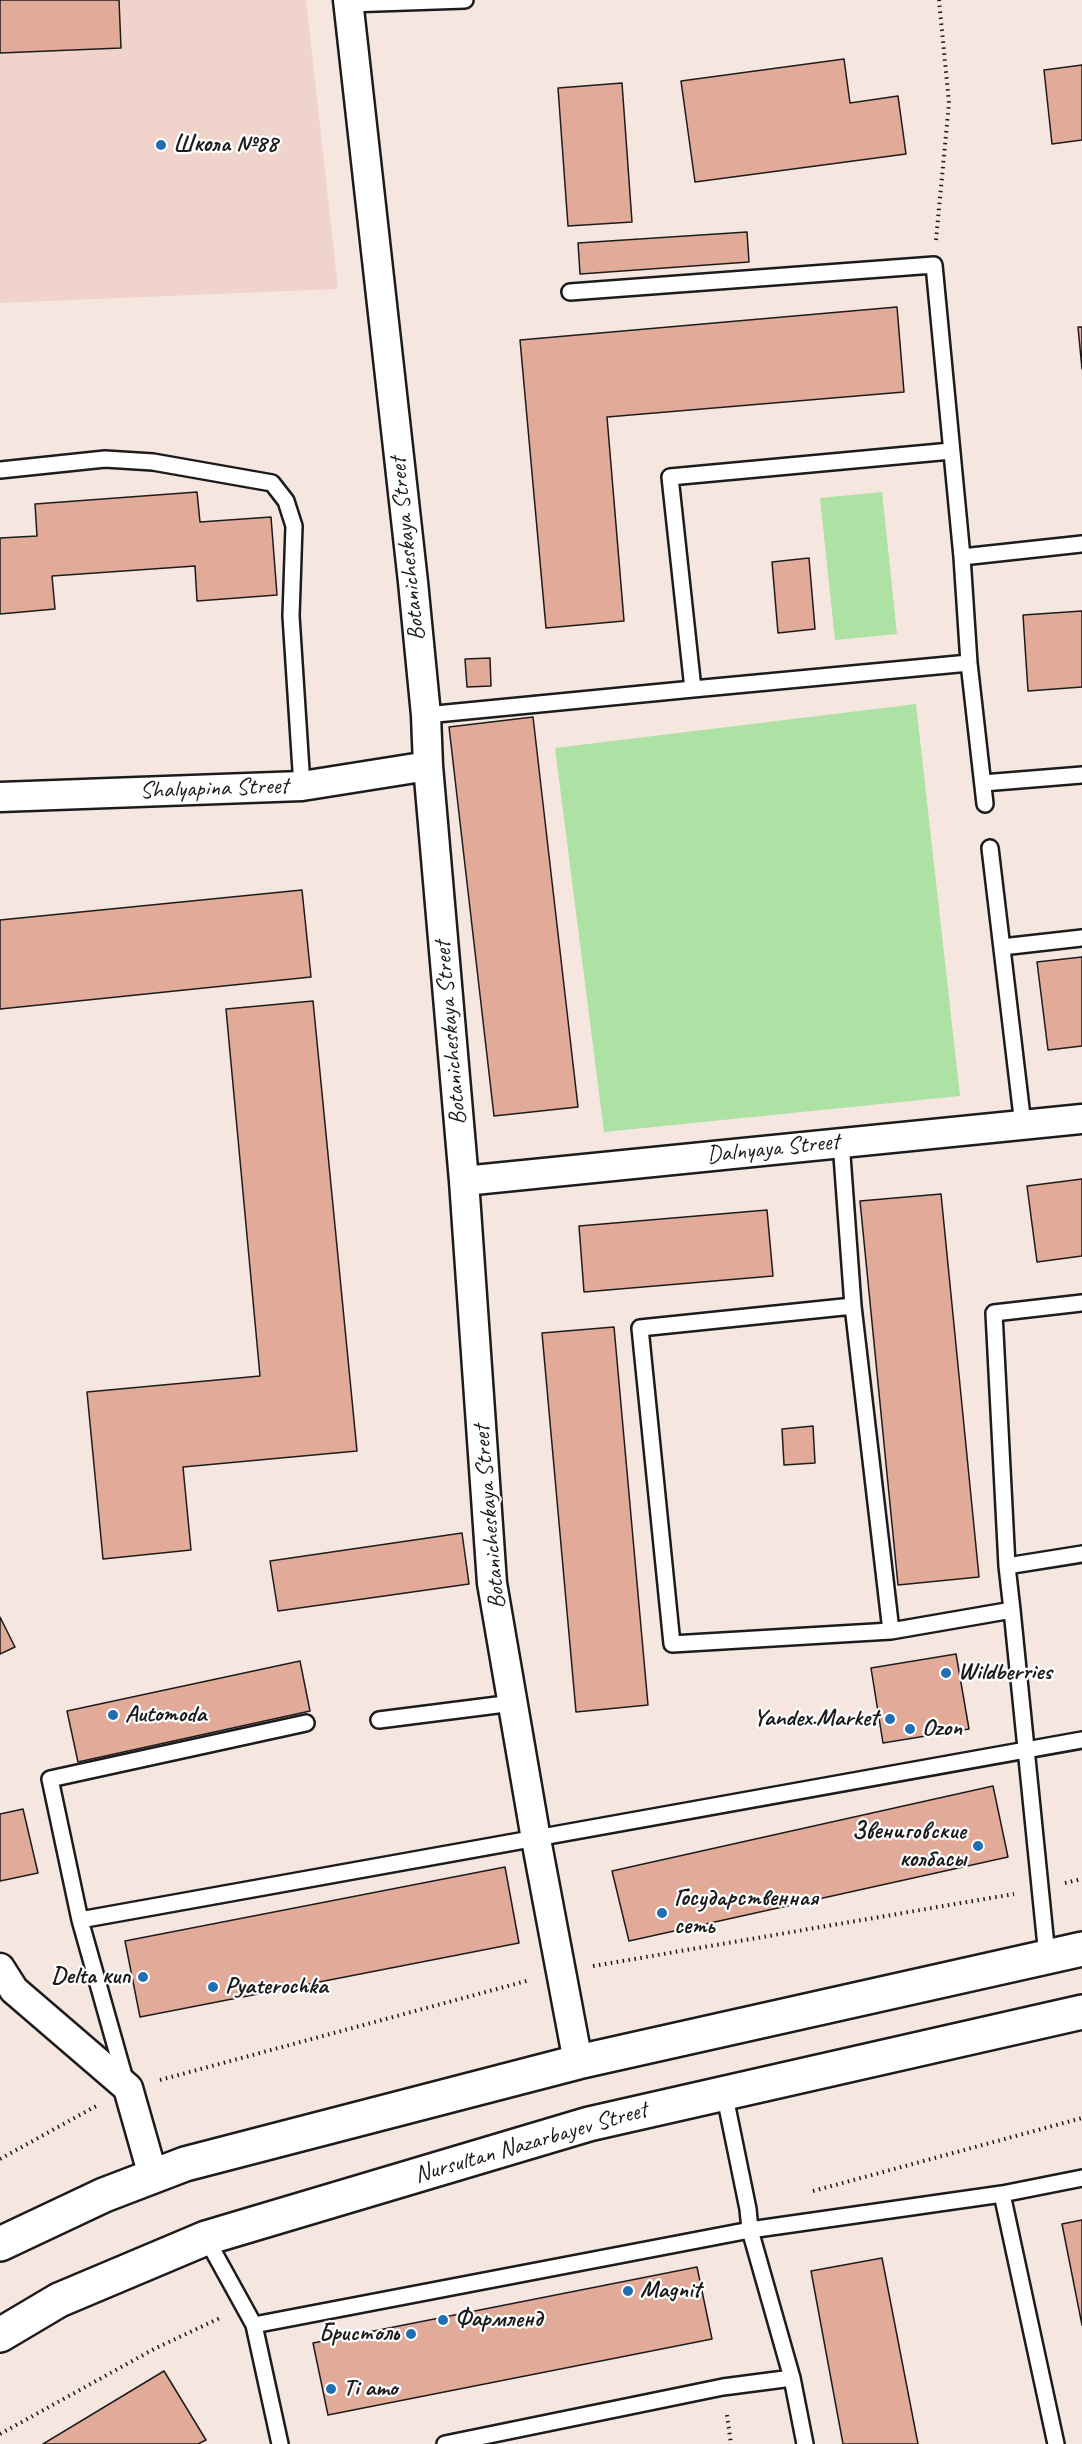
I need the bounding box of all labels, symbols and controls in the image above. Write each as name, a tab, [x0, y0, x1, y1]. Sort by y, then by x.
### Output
place label: Школа №88	[173, 131, 277, 159]
marker: Школа №88	[154, 138, 168, 152]
street label: Botanicheskaya Street	[384, 456, 432, 642]
street label: Shalyapina Street	[139, 772, 289, 806]
street label: Botanicheskaya Street	[429, 940, 473, 1126]
street label: Dalnyaya Street	[705, 1128, 841, 1170]
street label: Botanicheskaya Street	[468, 1424, 512, 1610]
place label: Wildberries	[958, 1659, 1052, 1687]
marker: Wildberries	[939, 1666, 953, 1680]
place label: Automoda	[125, 1701, 206, 1729]
place label: Yandex.Market	[753, 1705, 878, 1733]
marker: Automoda	[106, 1708, 120, 1722]
marker: Yandex.Market	[883, 1712, 897, 1726]
place label: Ozon	[922, 1715, 962, 1743]
marker: Ozon	[903, 1722, 917, 1736]
place label: Звениговские колбасы	[852, 1818, 966, 1874]
marker: Звениговские колбасы	[971, 1839, 985, 1853]
place label: Государственная сеть	[674, 1885, 818, 1941]
marker: Государственная сеть	[655, 1906, 669, 1920]
place label: Delta кип	[51, 1963, 131, 1991]
marker: Delta кип	[136, 1970, 150, 1984]
place label: Pyaterochka	[225, 1973, 328, 2001]
marker: Pyaterochka	[206, 1980, 220, 1994]
street label: Nursultan Nazarbayev Street	[411, 2096, 651, 2190]
place label: Magnit	[640, 2277, 701, 2305]
marker: Magnit	[621, 2284, 635, 2298]
place label: Фармленд	[455, 2306, 542, 2334]
marker: Фармленд	[436, 2313, 450, 2327]
place label: Бристоль	[319, 2320, 399, 2348]
marker: Бристоль	[404, 2327, 418, 2341]
place label: Ti amo	[343, 2375, 398, 2403]
marker: Ti amo	[324, 2382, 338, 2396]

